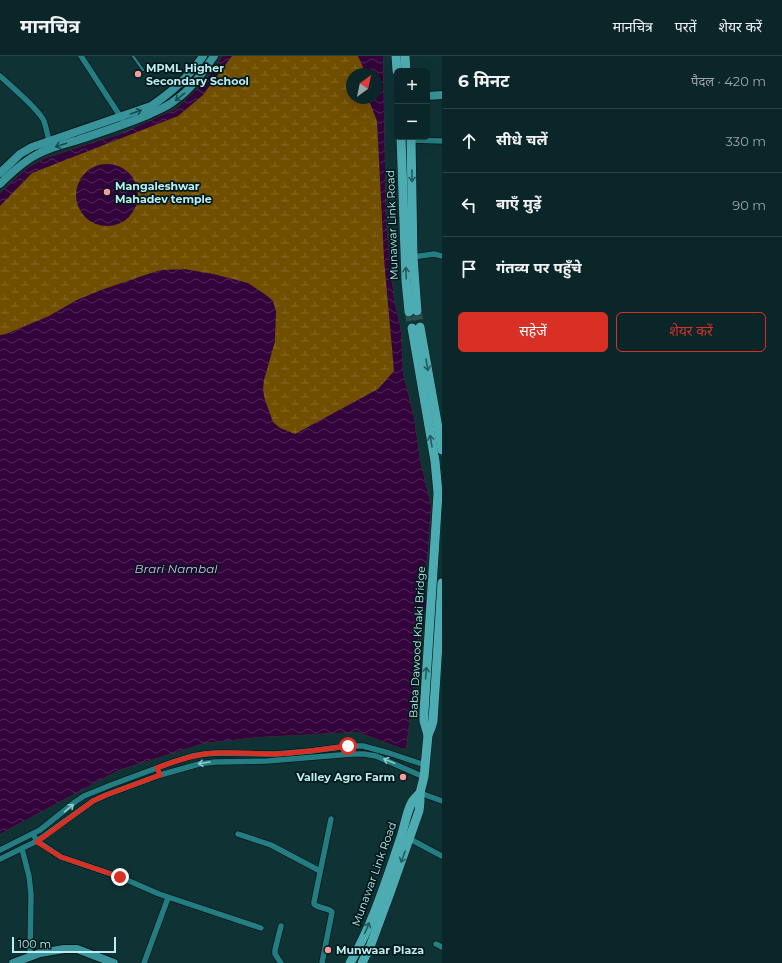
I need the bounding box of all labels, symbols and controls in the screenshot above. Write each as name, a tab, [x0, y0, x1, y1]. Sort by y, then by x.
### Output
text: मानचित्र	[20, 15, 80, 38]
text: मानचित्र	[613, 18, 653, 36]
text: परतें	[675, 18, 696, 36]
text: शेयर करें	[718, 18, 762, 36]
place label: MPML Higher Secondary School	[146, 61, 249, 88]
north arrow	[346, 68, 382, 104]
map controls	[394, 68, 430, 140]
button: +	[394, 68, 430, 104]
marker: MPML Higher Secondary School	[133, 69, 143, 79]
text: 6 मिनट	[458, 71, 509, 91]
text: पैदल · 420 m	[691, 73, 766, 89]
one-way arrow	[175, 92, 186, 101]
button: −	[394, 104, 430, 140]
one-way arrow	[129, 107, 141, 115]
icon: ahead	[458, 130, 480, 152]
text: सीधे चलें	[496, 130, 548, 149]
text: 330 m	[726, 133, 766, 149]
one-way arrow	[54, 142, 67, 149]
one-way arrow	[408, 169, 416, 182]
street label: Munawar Link Road	[383, 170, 401, 280]
place label: Mangaleshwar Mahadev temple	[115, 179, 212, 206]
marker: Mangaleshwar Mahadev temple	[102, 187, 112, 197]
icon: left	[458, 194, 480, 216]
text: बाएँ मुड़ें	[496, 194, 541, 213]
text: 90 m	[732, 197, 766, 213]
icon: arrive	[458, 258, 480, 280]
text: गंतव्य पर पहुँचे	[496, 258, 582, 277]
one-way arrow	[402, 267, 410, 280]
button: सहेजें	[458, 312, 608, 352]
button: शेयर करें	[616, 312, 766, 352]
one-way arrow	[423, 358, 431, 371]
one-way arrow	[427, 435, 435, 448]
water label: Brari Nambal	[134, 561, 218, 576]
street label: Baba Dawood Khaki Bridge	[406, 565, 428, 718]
one-way arrow	[423, 667, 430, 680]
route start	[339, 737, 357, 755]
one-way arrow	[383, 757, 395, 764]
one-way arrow	[198, 759, 211, 767]
place label: Valley Agro Farm	[295, 770, 395, 784]
marker: Valley Agro Farm	[398, 772, 408, 782]
one-way arrow	[63, 803, 74, 812]
street label: Munawar Link Road	[349, 820, 399, 928]
one-way arrow	[399, 850, 407, 862]
route end	[111, 868, 129, 886]
one-way arrow	[364, 923, 372, 935]
scale bar	[12, 935, 116, 954]
text: 100 m	[18, 937, 51, 951]
place label: Munwaar Plaza	[336, 943, 424, 957]
marker: Munwaar Plaza	[323, 945, 333, 955]

